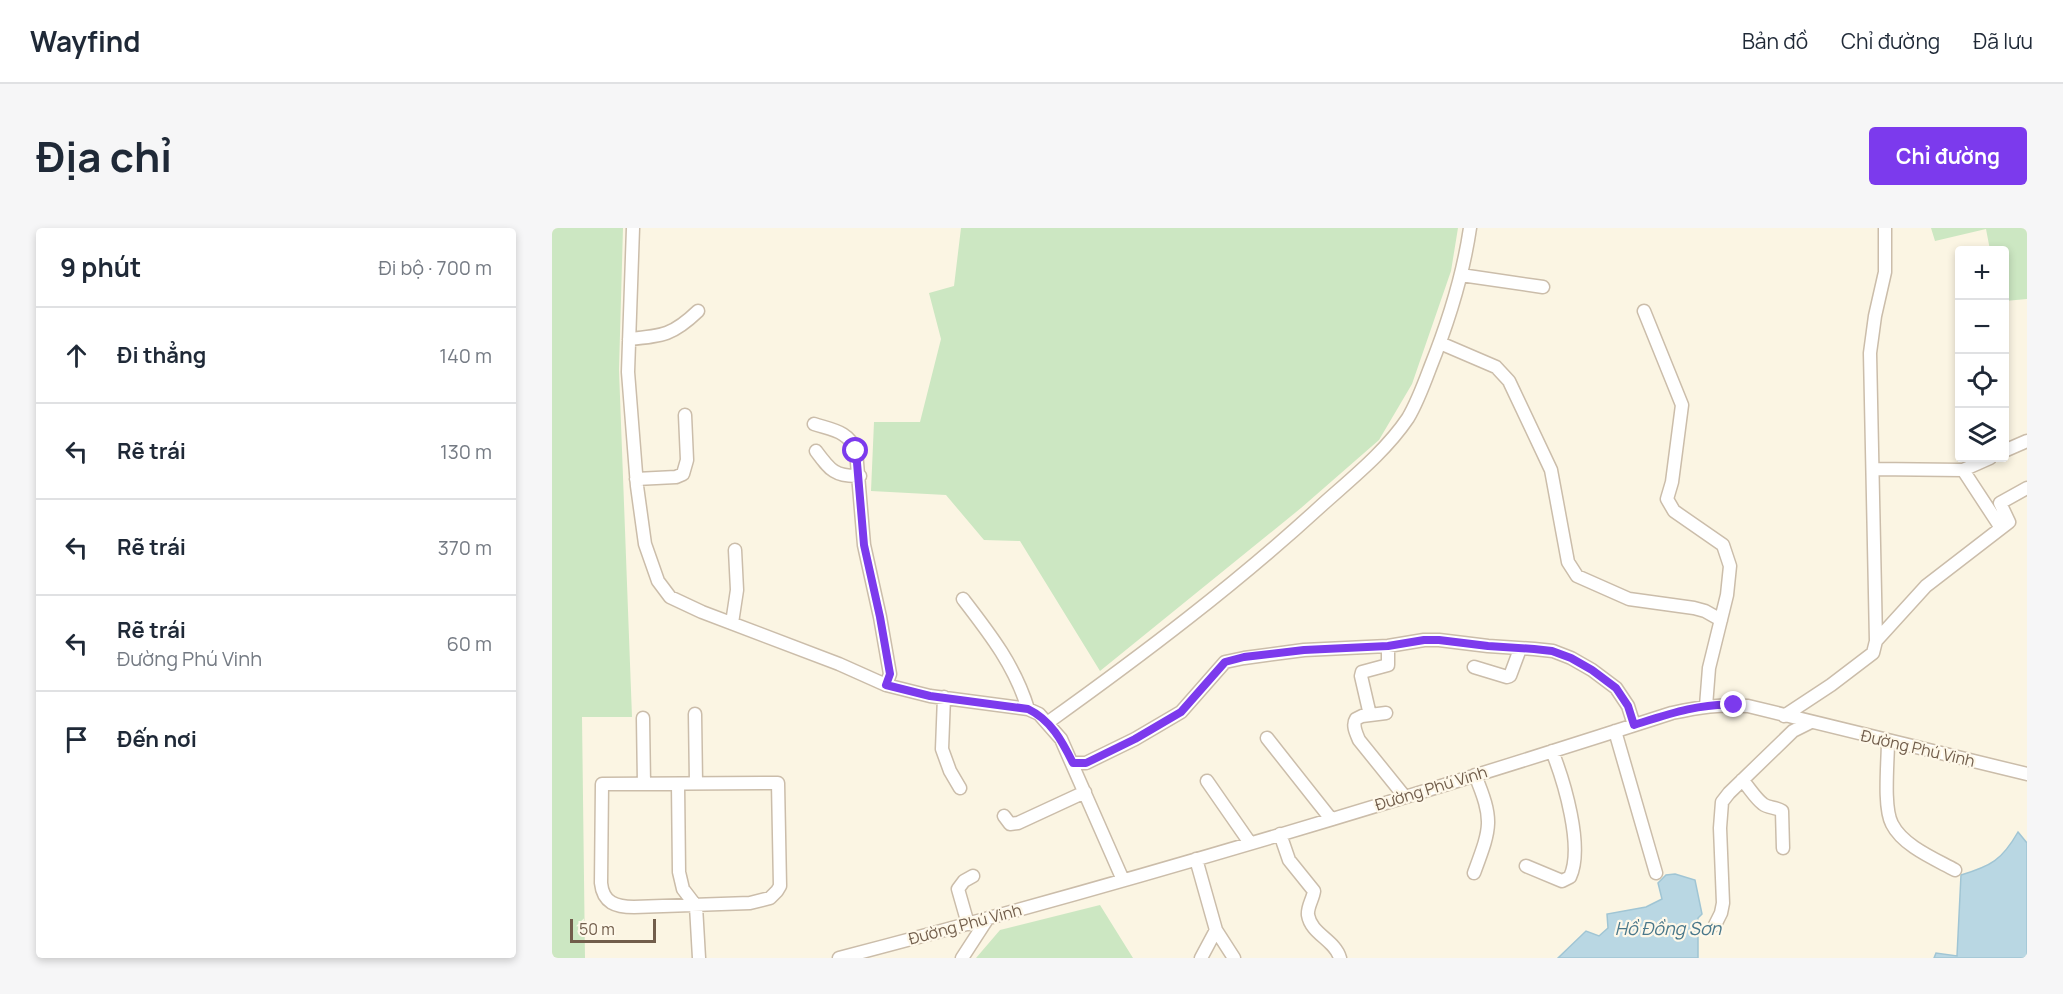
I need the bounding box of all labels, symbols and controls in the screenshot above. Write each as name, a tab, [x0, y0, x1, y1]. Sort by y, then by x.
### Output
text: Wayfind	[30, 22, 140, 60]
text: Bản đồ	[1742, 27, 1808, 55]
text: Chỉ đường	[1841, 27, 1940, 55]
text: Đã lưu	[1973, 27, 2033, 55]
text: Địa chỉ	[36, 127, 172, 185]
button: Chỉ đường	[1869, 127, 2027, 185]
map controls	[1955, 246, 2009, 462]
button: +	[1955, 246, 2009, 300]
text: 9 phút	[60, 249, 141, 285]
text: Đi bộ · 700 m	[378, 254, 492, 281]
button: −	[1955, 300, 2009, 354]
icon: ahead	[60, 339, 93, 372]
text: Đi thẳng	[117, 340, 206, 370]
text: 140 m	[439, 342, 492, 369]
button: locate	[1955, 354, 2009, 408]
button: layers	[1955, 408, 2009, 462]
icon: left	[60, 435, 93, 468]
text: Rẽ trái	[117, 436, 186, 466]
route start	[842, 437, 868, 463]
text: 130 m	[440, 438, 492, 465]
icon: left	[60, 531, 93, 564]
text: Rẽ trái	[117, 532, 186, 562]
text: 370 m	[438, 534, 492, 561]
text: Rẽ trái	[117, 615, 186, 645]
icon: left	[60, 627, 93, 660]
text: 60 m	[446, 630, 492, 657]
text: Đường Phú Vinh	[117, 645, 262, 672]
route end	[1720, 691, 1746, 717]
icon: arrive	[60, 723, 93, 756]
text: Đến nơi	[117, 724, 197, 754]
street label: Đường Phú Vinh	[1859, 724, 1977, 772]
street label: Đường Phú Vinh	[1372, 761, 1490, 815]
street label: Đường Phú Vinh	[906, 898, 1024, 950]
scale bar	[570, 916, 656, 944]
water label: Hồ Đồng Sơn	[1615, 916, 1723, 940]
text: 50 m	[579, 918, 615, 940]

